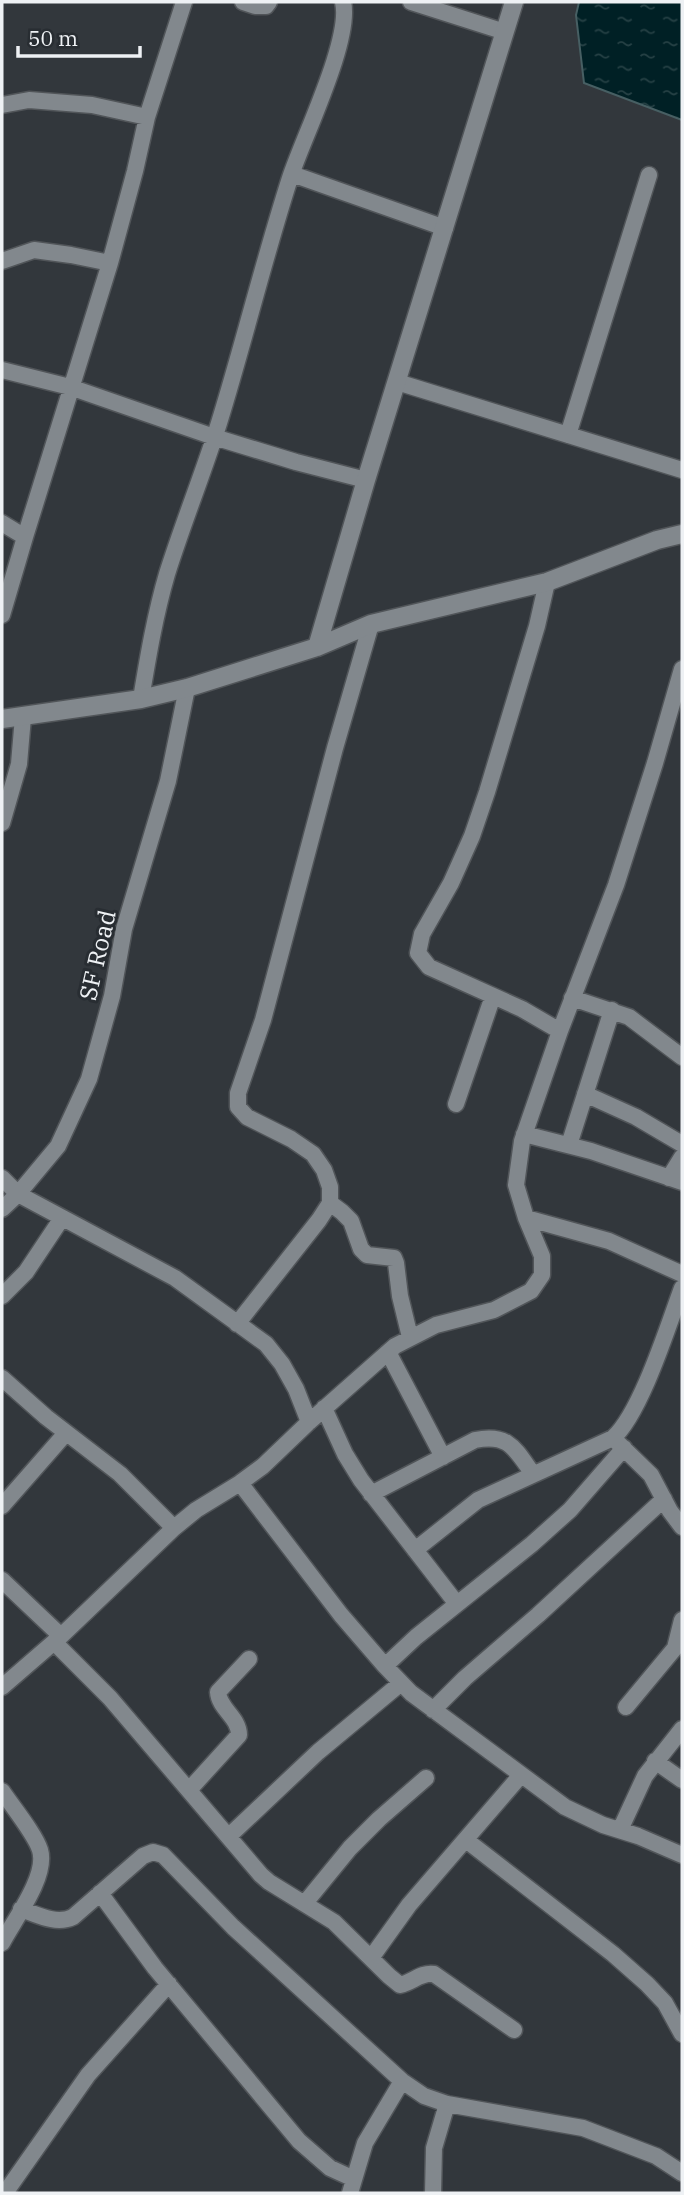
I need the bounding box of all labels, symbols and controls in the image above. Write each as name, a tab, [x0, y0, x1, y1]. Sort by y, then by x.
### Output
scale bar	[18, 14, 140, 58]
text: 50 m	[28, 24, 78, 52]
street label: SF Road	[71, 907, 123, 1003]

